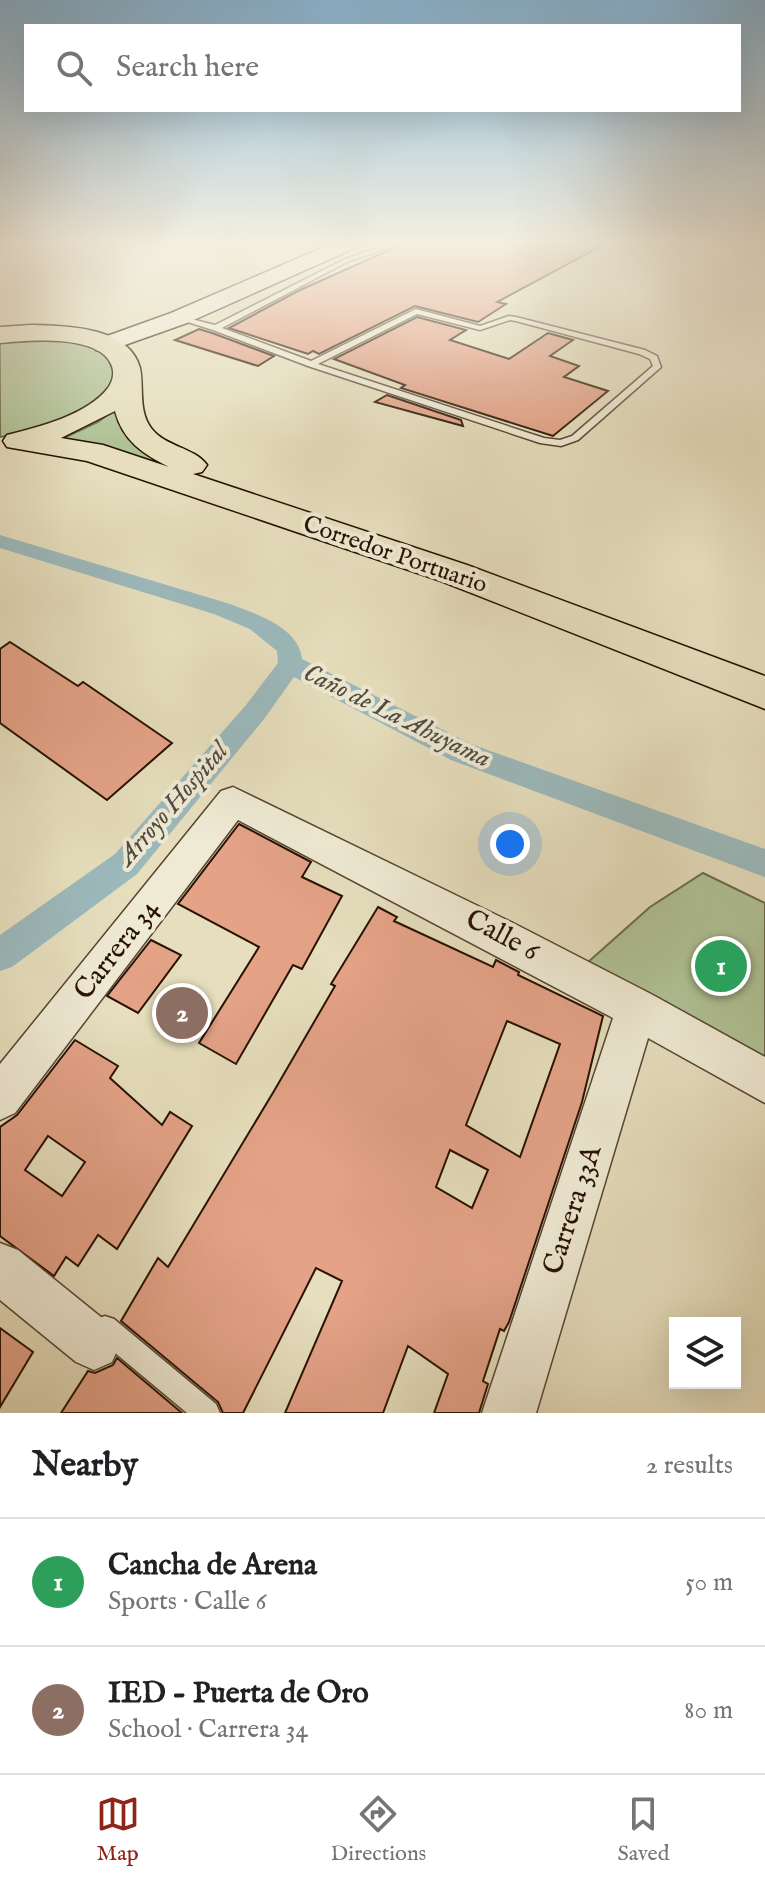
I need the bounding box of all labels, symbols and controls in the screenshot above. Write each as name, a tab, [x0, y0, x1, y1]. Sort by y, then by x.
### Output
search box	[24, 24, 741, 112]
icon: search	[52, 46, 96, 90]
text: Search here	[116, 49, 259, 87]
street label: Corredor Portuario	[299, 509, 491, 601]
water label: Caño de La Ahuyama	[298, 656, 496, 776]
water label: Arroyo Hospital	[109, 734, 237, 875]
your location	[490, 824, 530, 864]
street label: Carrera 34	[67, 892, 167, 1007]
street label: Calle 6	[459, 902, 546, 970]
pin: 1	[695, 936, 747, 996]
pin: 2	[156, 983, 208, 1043]
street label: Carrera 33A	[536, 1140, 611, 1279]
map controls	[669, 1317, 741, 1389]
button: layers	[669, 1317, 741, 1389]
text: Nearby	[32, 1444, 138, 1487]
text: 2 results	[646, 1449, 733, 1482]
text: Cancha de Arena	[108, 1547, 317, 1585]
text: 1	[53, 1566, 63, 1599]
text: 50 m	[685, 1566, 733, 1599]
text: Sports · Calle 6	[108, 1585, 267, 1618]
text: IED - Puerta de Oro	[108, 1675, 369, 1713]
text: 2	[52, 1694, 64, 1727]
text: 80 m	[684, 1694, 733, 1727]
text: School · Carrera 34	[108, 1713, 308, 1746]
tab: Map	[96, 1792, 140, 1868]
tab: Directions	[331, 1792, 426, 1868]
tab: Saved	[617, 1792, 669, 1868]

